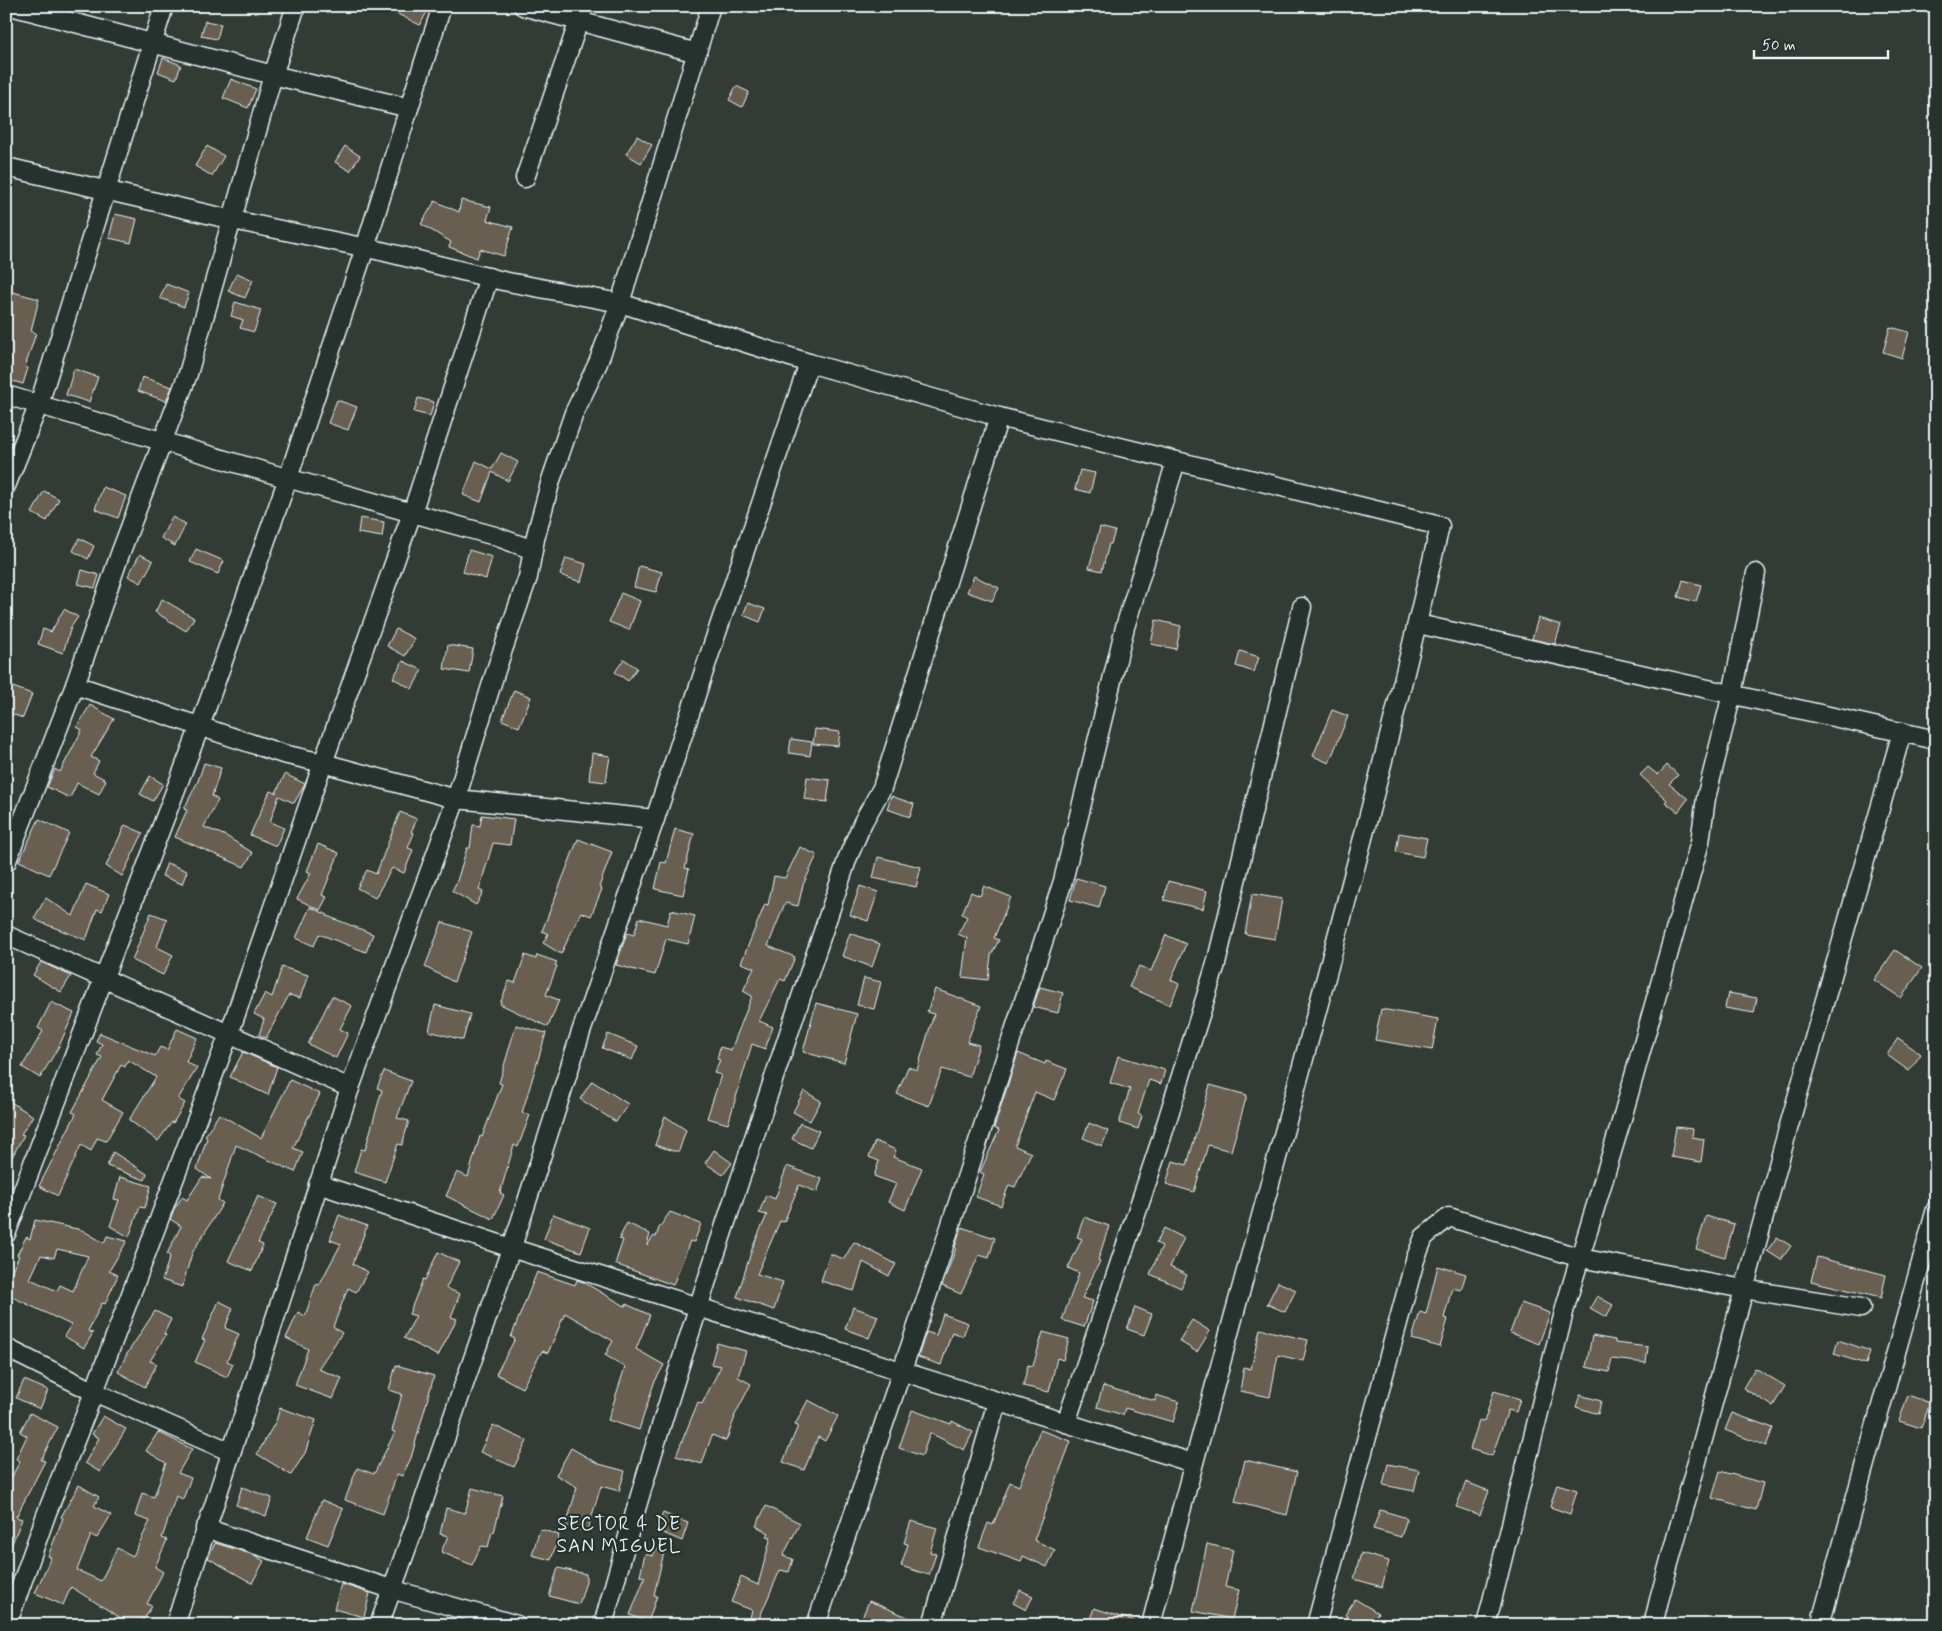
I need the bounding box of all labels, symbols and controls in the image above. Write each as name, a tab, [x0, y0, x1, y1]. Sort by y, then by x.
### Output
scale bar	[1754, 28, 1888, 60]
text: 50 m	[1762, 36, 1796, 56]
district label: SECTOR 4 DE SAN MIGUEL	[556, 1512, 682, 1559]

